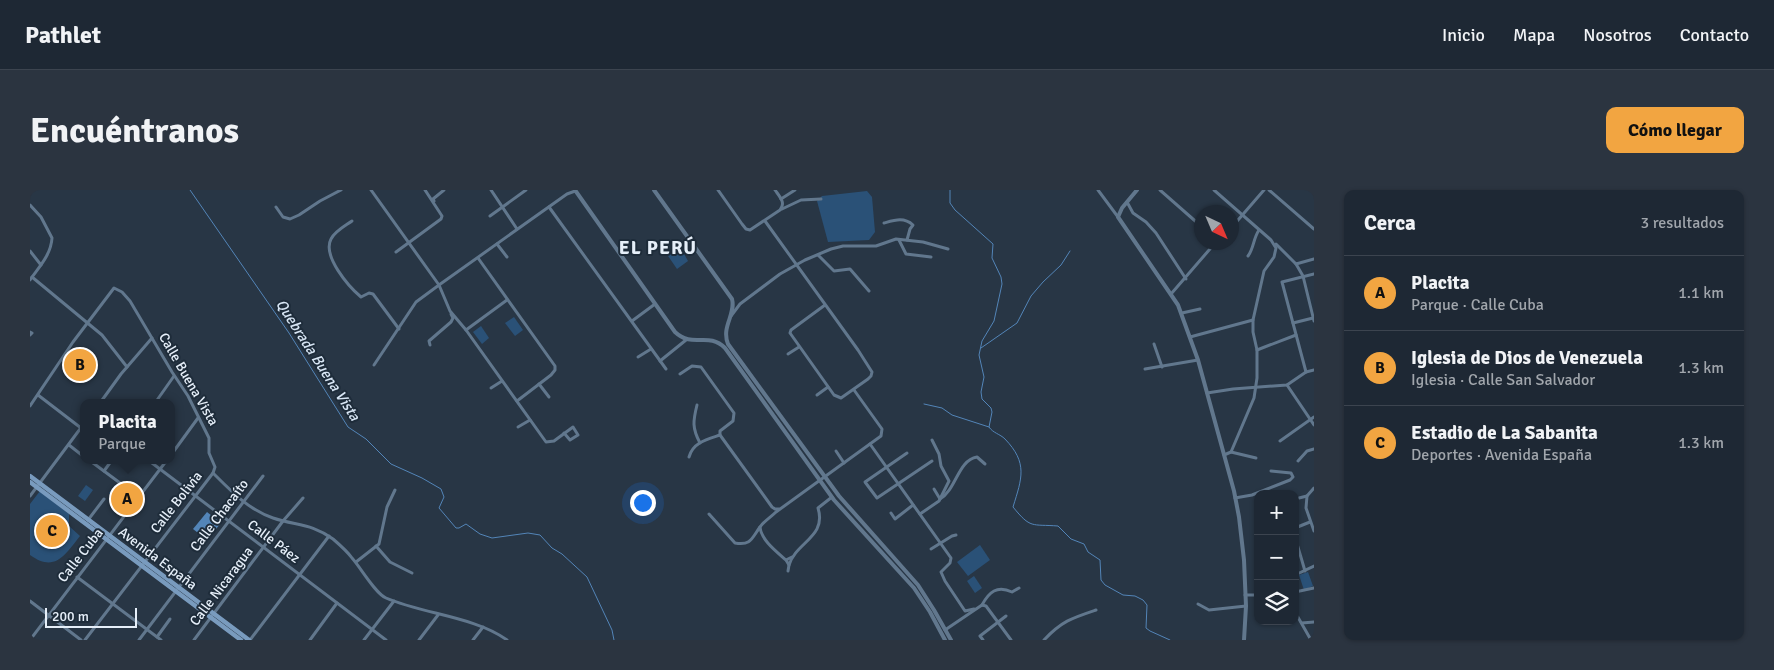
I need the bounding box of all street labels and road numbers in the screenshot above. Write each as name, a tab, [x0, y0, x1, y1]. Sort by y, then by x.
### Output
street label: Calle Buena Vista	[155, 330, 222, 429]
street label: Calle Bolivia	[147, 468, 206, 537]
street label: Calle Chacaíto	[187, 476, 252, 555]
street label: Calle Páez	[244, 516, 303, 567]
street label: Avenida España	[115, 523, 200, 593]
street label: Calle Cuba	[54, 525, 107, 586]
street label: Calle Nicaragua	[186, 543, 257, 629]

